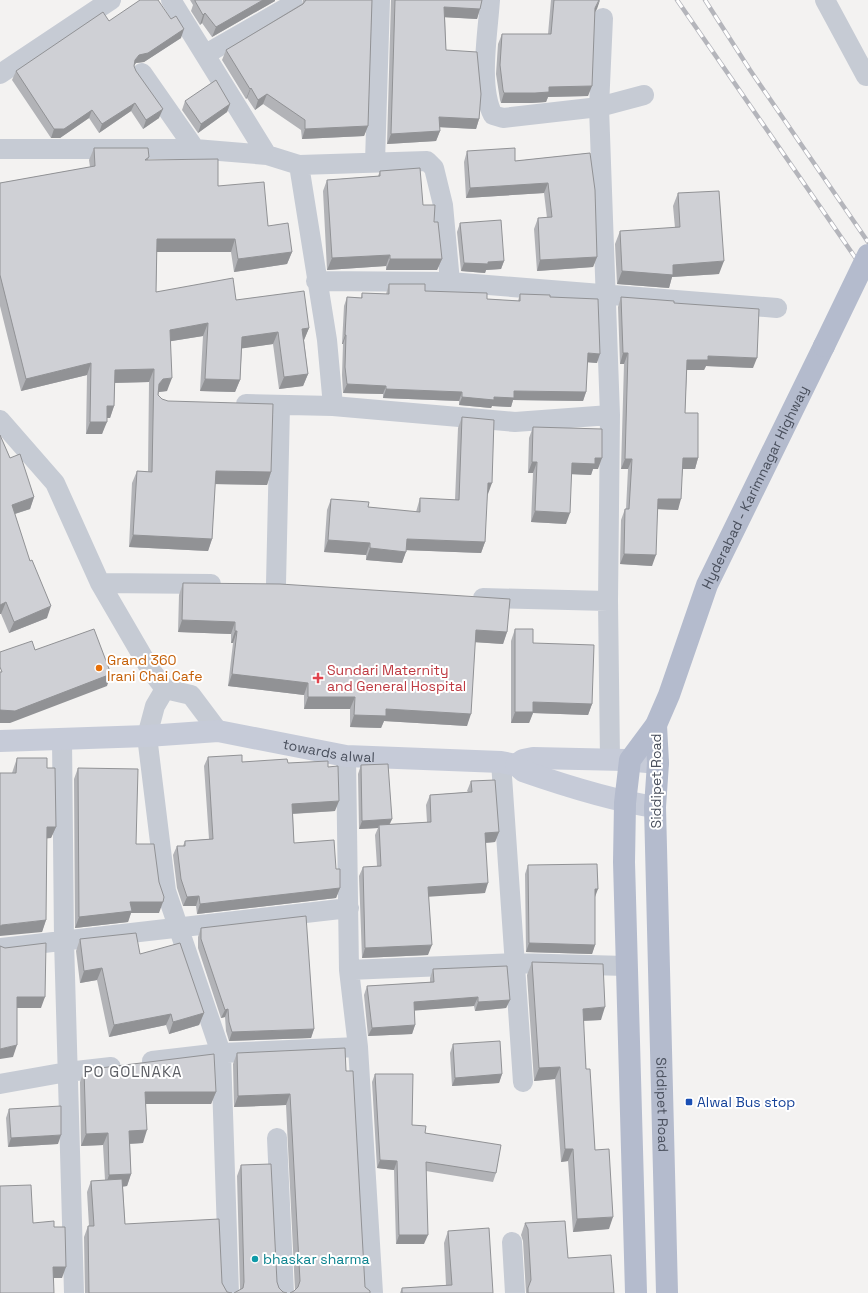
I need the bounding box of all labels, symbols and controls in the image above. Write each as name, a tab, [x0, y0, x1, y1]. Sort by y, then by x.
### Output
street label: Hyderabad - Karimnagar Highway	[697, 382, 812, 592]
place label: Grand 360 Irani Chai Cafe	[107, 651, 203, 685]
place label: Sundari Maternity and General Hospital	[327, 661, 466, 695]
marker: Grand 360 Irani Chai Cafe	[94, 663, 104, 673]
marker: Sundari Maternity and General Hospital	[312, 672, 324, 684]
street label: Siddipet Road	[647, 734, 665, 828]
street label: towards alwal	[281, 735, 375, 766]
street label: Siddipet Road	[652, 1057, 673, 1152]
district label: PO GOLNAKA	[83, 1062, 183, 1081]
place label: Alwal Bus stop	[697, 1093, 795, 1111]
marker: Alwal Bus stop	[684, 1097, 694, 1107]
place label: bhaskar sharma	[263, 1250, 370, 1268]
marker: bhaskar sharma	[250, 1254, 260, 1264]

